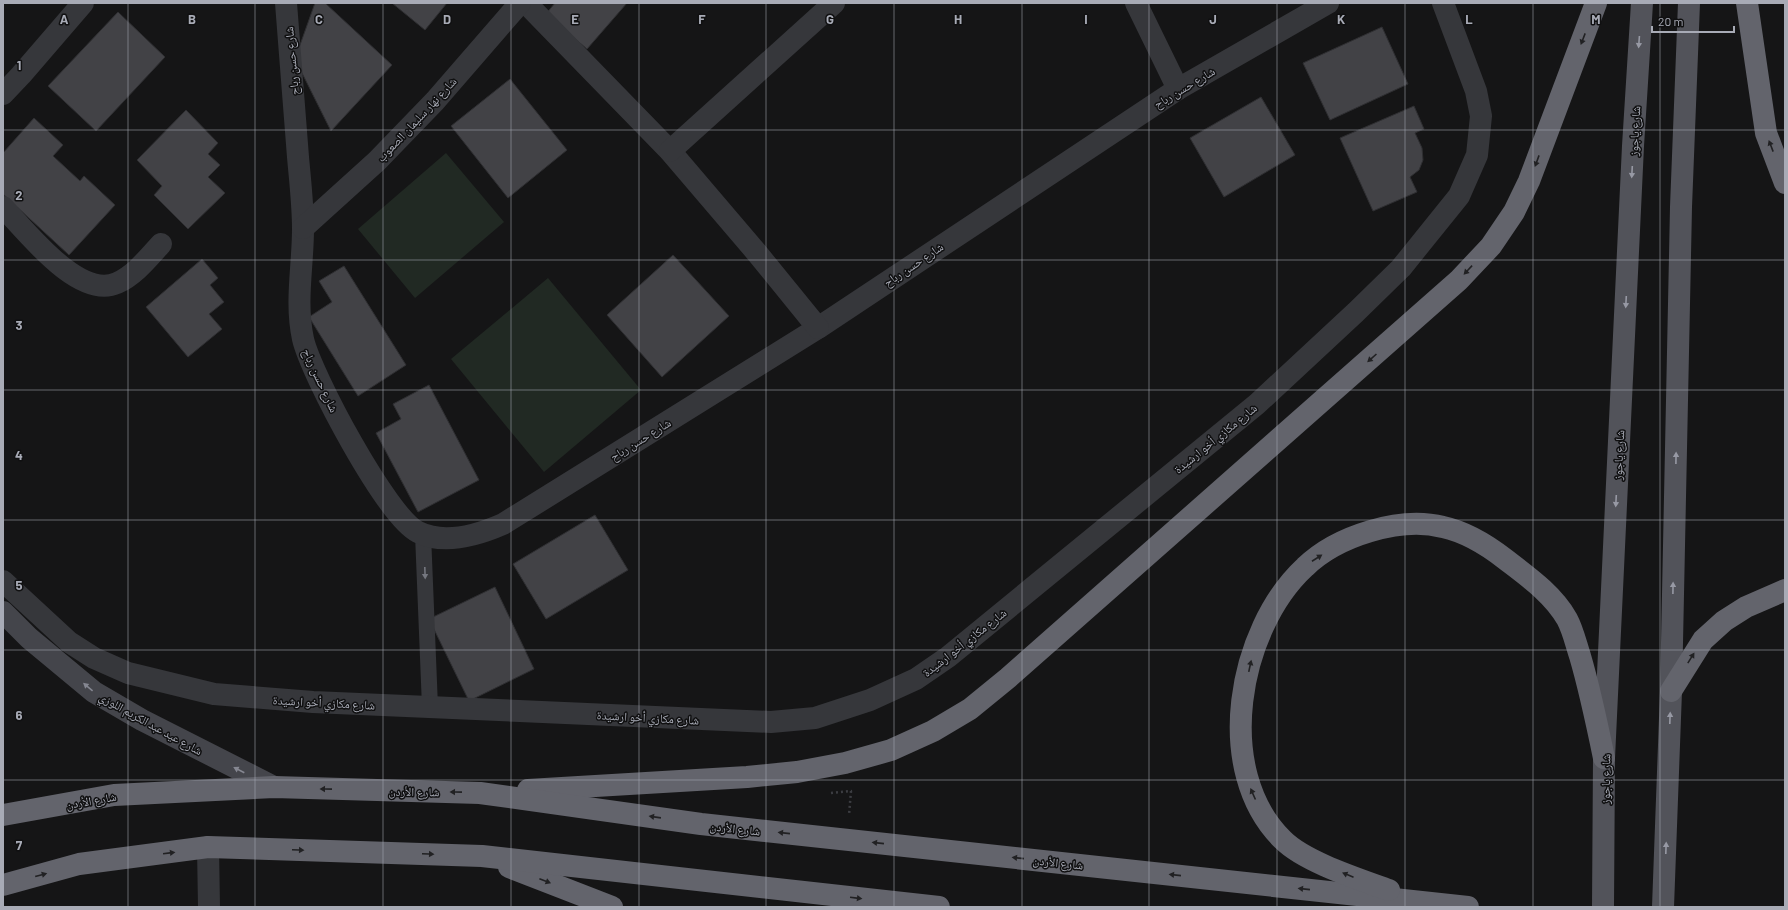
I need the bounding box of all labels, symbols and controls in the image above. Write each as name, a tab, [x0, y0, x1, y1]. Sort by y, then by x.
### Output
scale bar	[1652, 8, 1734, 34]
text: A	[60, 11, 69, 27]
text: B	[188, 11, 196, 27]
text: C	[315, 11, 323, 27]
text: D	[443, 11, 451, 27]
text: E	[571, 11, 579, 27]
text: F	[698, 11, 706, 27]
text: G	[826, 11, 834, 27]
text: H	[954, 11, 962, 27]
text: I	[1084, 11, 1088, 27]
text: J	[1209, 11, 1217, 27]
text: K	[1337, 11, 1345, 27]
text: L	[1465, 11, 1473, 27]
text: M	[1591, 11, 1601, 27]
text: 20 m	[1658, 14, 1684, 28]
street label: شارع حسن رباح	[281, 26, 303, 96]
one-way arrow	[1579, 34, 1585, 46]
one-way arrow	[1636, 36, 1643, 48]
text: 1	[17, 57, 21, 73]
street label: شارع حسن رباح	[1151, 63, 1218, 112]
street label: شارع نهار سليمان الصعوب	[373, 74, 460, 165]
street label: شارع ياجوز	[1626, 105, 1644, 158]
one-way arrow	[1768, 140, 1774, 152]
one-way arrow	[1533, 156, 1539, 168]
one-way arrow	[1628, 166, 1635, 178]
text: 2	[15, 187, 23, 203]
street label: شارع حسن رباح	[881, 239, 947, 291]
one-way arrow	[1464, 265, 1473, 276]
one-way arrow	[1622, 296, 1629, 308]
text: 3	[15, 317, 23, 333]
street label: شارع حسن رباح	[298, 346, 342, 415]
one-way arrow	[1367, 353, 1377, 362]
street label: شارع مكازي أخو ارشيدة	[1171, 400, 1262, 479]
street label: شارع حسن رباح	[607, 415, 674, 465]
street label: شارع ياجوز	[1610, 429, 1628, 482]
text: 4	[15, 447, 23, 463]
one-way arrow	[1673, 451, 1679, 464]
one-way arrow	[1613, 495, 1620, 507]
one-way arrow	[1312, 554, 1322, 562]
one-way arrow	[421, 567, 428, 579]
text: 5	[15, 577, 23, 593]
one-way arrow	[1670, 581, 1676, 594]
street label: شارع مكازي أخو ارشيدة	[919, 605, 1011, 682]
one-way arrow	[1688, 652, 1695, 664]
one-way arrow	[1247, 660, 1253, 672]
one-way arrow	[83, 683, 94, 692]
street label: شارع عيد عبد الكريم اللوزي	[95, 689, 205, 761]
street label: شارع مكازي أخو ارشيدة	[272, 692, 376, 716]
text: 6	[16, 707, 23, 723]
street label: شارع مكازي أخو ارشيدة	[596, 707, 700, 731]
one-way arrow	[1666, 712, 1673, 724]
street label: شارع ياجوز	[1598, 754, 1614, 805]
one-way arrow	[233, 767, 245, 773]
street label: شارع الأردن	[388, 784, 440, 800]
one-way arrow	[320, 785, 332, 792]
one-way arrow	[1249, 787, 1255, 799]
street label: شارع الأردن	[65, 789, 118, 813]
one-way arrow	[449, 789, 462, 795]
one-way arrow	[649, 814, 661, 820]
street label: شارع الأردن	[709, 818, 761, 840]
one-way arrow	[778, 830, 790, 836]
text: 7	[16, 837, 23, 853]
one-way arrow	[872, 840, 884, 846]
one-way arrow	[1662, 842, 1669, 854]
one-way arrow	[292, 847, 305, 853]
one-way arrow	[162, 850, 175, 856]
one-way arrow	[422, 851, 434, 858]
street label: شارع الأردن	[1032, 852, 1084, 874]
one-way arrow	[1012, 855, 1024, 861]
one-way arrow	[34, 871, 47, 877]
one-way arrow	[1169, 872, 1181, 878]
one-way arrow	[1342, 872, 1353, 878]
one-way arrow	[539, 878, 551, 884]
one-way arrow	[1298, 886, 1310, 893]
one-way arrow	[850, 894, 862, 901]

